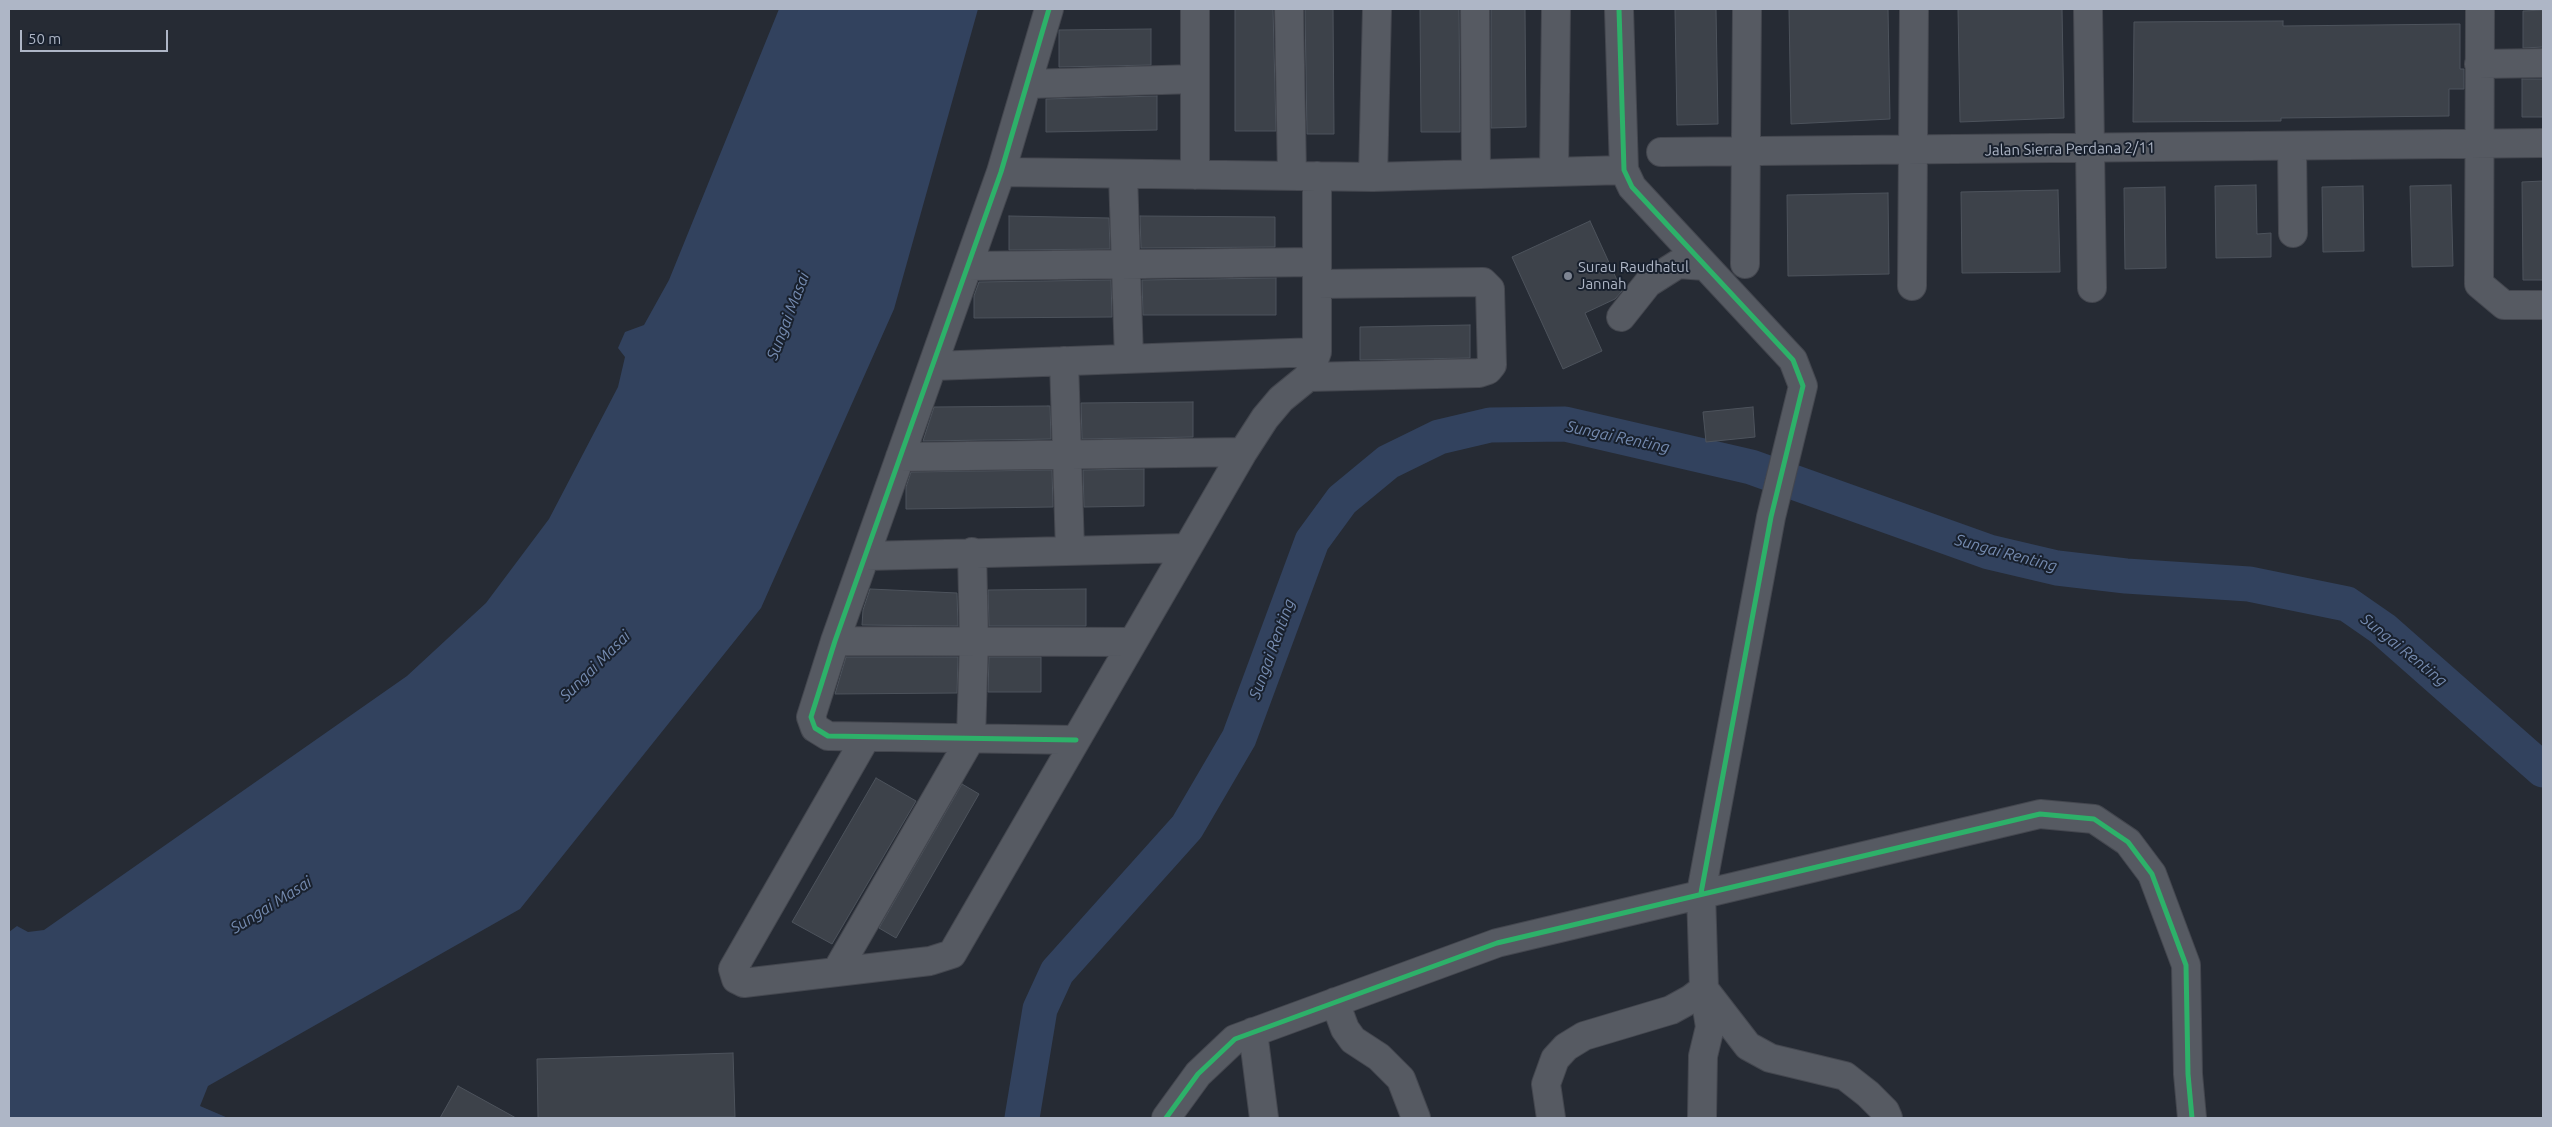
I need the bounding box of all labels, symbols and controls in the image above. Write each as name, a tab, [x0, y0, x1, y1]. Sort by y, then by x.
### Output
scale bar	[22, 20, 170, 52]
text: 50 m	[28, 30, 61, 47]
street label: Jalan Sierra Perdana 2/11	[1984, 139, 2156, 159]
place label: Surau Raudhatul Jannah	[1578, 258, 1689, 293]
water label: Sungai Masai	[763, 270, 813, 362]
marker: Surau Raudhatul Jannah	[1562, 270, 1574, 282]
water label: Sungai Renting	[1565, 417, 1671, 457]
water label: Sungai Renting	[1953, 530, 2059, 576]
water label: Sungai Renting	[1245, 596, 1299, 702]
water label: Sungai Renting	[2357, 609, 2451, 691]
water label: Sungai Masai	[556, 627, 634, 705]
water label: Sungai Masai	[227, 872, 315, 938]

